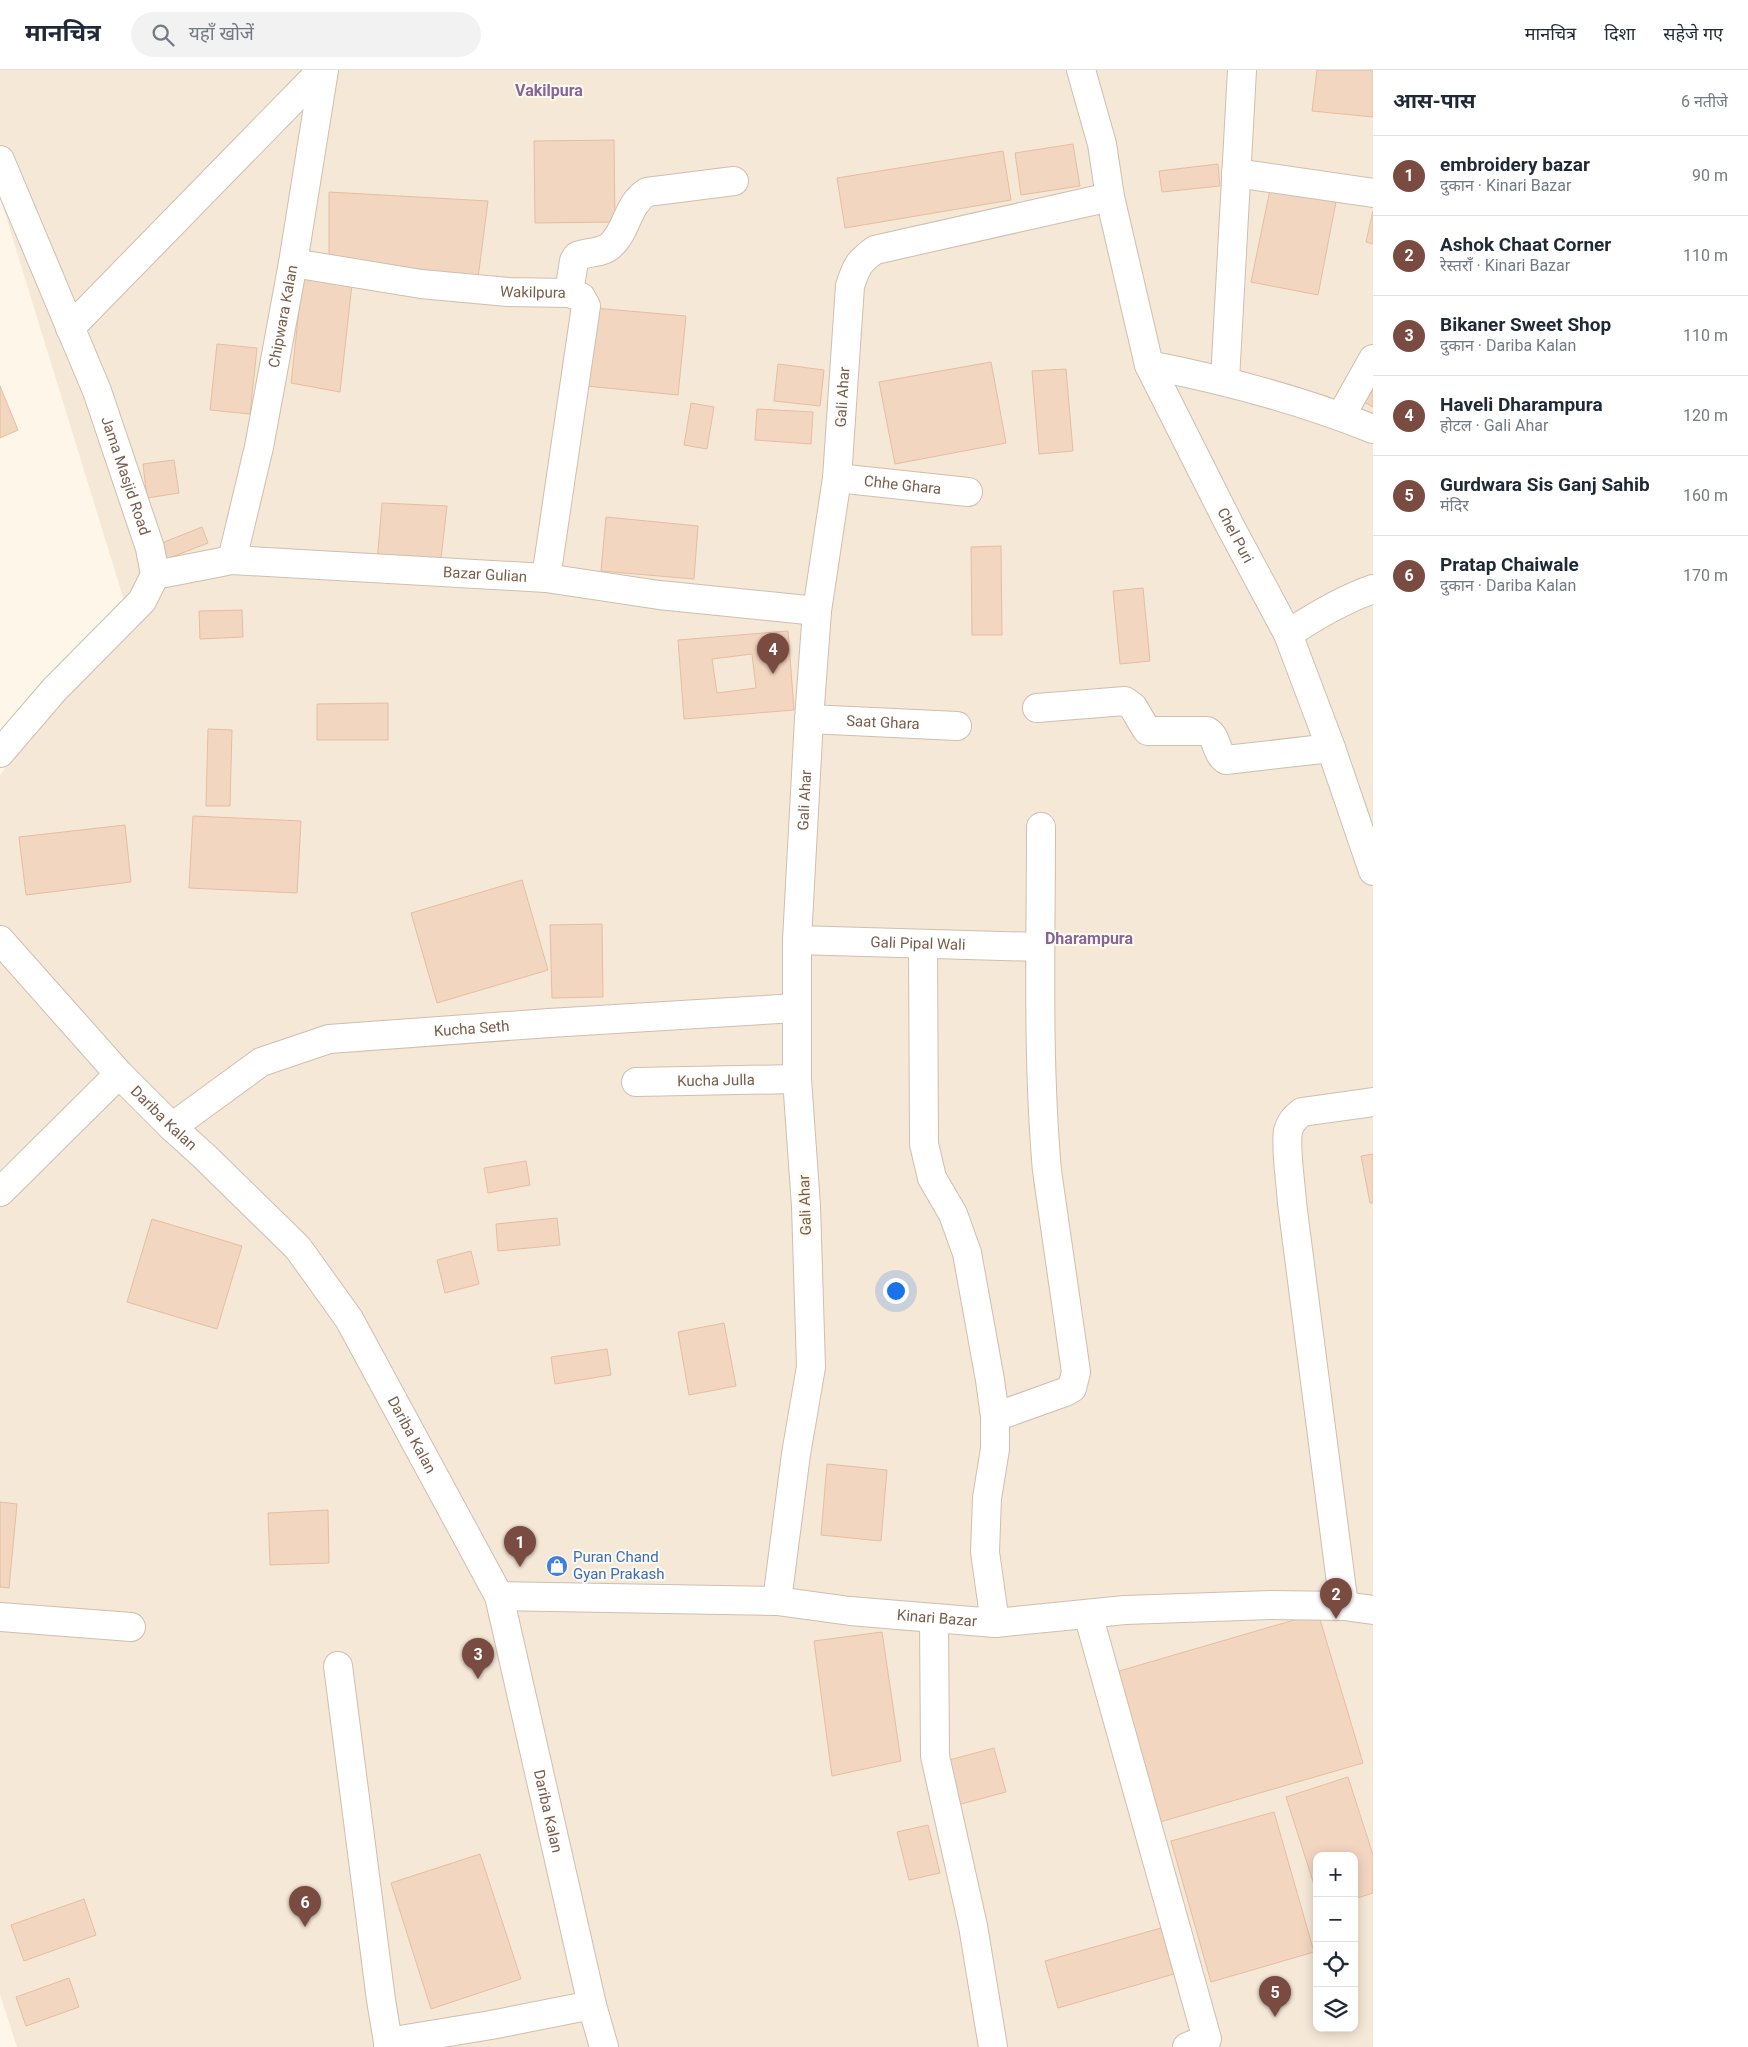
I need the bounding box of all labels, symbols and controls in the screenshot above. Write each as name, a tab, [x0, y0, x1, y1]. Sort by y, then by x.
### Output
search box	[131, 12, 481, 57]
text: मानचित्र	[25, 19, 101, 47]
icon: search	[149, 21, 177, 49]
text: यहाँ खोजें	[189, 22, 254, 45]
text: मानचित्र	[1525, 23, 1576, 44]
text: दिशा	[1604, 23, 1635, 44]
text: सहेजे गए	[1663, 23, 1723, 44]
district label: Vakilpura	[515, 81, 583, 100]
text: आस-पास	[1393, 89, 1475, 113]
text: 6 नतीजे	[1681, 92, 1728, 111]
text: embroidery bazar	[1440, 153, 1590, 176]
text: 1	[1404, 166, 1414, 185]
text: 90 m	[1692, 166, 1728, 185]
text: दुकान · Kinari Bazar	[1440, 176, 1571, 195]
text: Ashok Chaat Corner	[1440, 233, 1611, 256]
text: 2	[1404, 246, 1414, 265]
text: 110 m	[1683, 246, 1728, 265]
text: रेस्तराँ · Kinari Bazar	[1440, 256, 1570, 275]
street label: Chipwara Kalan	[265, 264, 301, 369]
street label: Wakilpura	[499, 282, 566, 302]
text: Bikaner Sweet Shop	[1440, 313, 1611, 336]
text: 3	[1404, 326, 1414, 345]
text: 110 m	[1683, 326, 1728, 345]
text: दुकान · Dariba Kalan	[1440, 336, 1576, 355]
street label: Gali Ahar	[831, 366, 854, 428]
text: Haveli Dharampura	[1440, 393, 1603, 416]
text: 4	[1404, 406, 1414, 425]
text: 120 m	[1683, 406, 1728, 425]
street label: Jama Masjid Road	[97, 414, 154, 538]
text: होटल · Gali Ahar	[1440, 416, 1548, 435]
street label: Chhe Ghara	[863, 472, 942, 498]
text: Gurdwara Sis Ganj Sahib	[1440, 473, 1650, 496]
text: 5	[1404, 486, 1414, 505]
text: 160 m	[1683, 486, 1728, 505]
text: मंदिर	[1440, 496, 1469, 515]
street label: Chel Puri	[1213, 505, 1257, 566]
text: Pratap Chaiwale	[1440, 553, 1579, 576]
street label: Bazar Gulian	[443, 563, 528, 586]
text: 6	[1404, 566, 1414, 585]
text: 170 m	[1683, 566, 1728, 585]
text: दुकान · Dariba Kalan	[1440, 576, 1576, 595]
pin: 4	[757, 633, 789, 674]
street label: Saat Ghara	[846, 712, 920, 733]
street label: Gali Ahar	[794, 769, 815, 831]
district label: Dharampura	[1045, 929, 1133, 948]
street label: Gali Pipal Wali	[870, 933, 966, 954]
street label: Kucha Seth	[433, 1017, 510, 1040]
street label: Kucha Julla	[677, 1071, 755, 1090]
street label: Dariba Kalan	[127, 1082, 200, 1154]
street label: Gali Ahar	[795, 1174, 815, 1236]
your location	[883, 1278, 909, 1304]
street label: Dariba Kalan	[384, 1393, 440, 1476]
pin: 1	[504, 1526, 536, 1567]
place label: Puran Chand Gyan Prakash	[573, 1548, 665, 1583]
shop icon: Puran Chand Gyan Prakash	[545, 1554, 569, 1578]
pin: 2	[1320, 1578, 1352, 1619]
street label: Kinari Bazar	[896, 1606, 978, 1630]
pin: 3	[462, 1638, 494, 1679]
street label: Dariba Kalan	[530, 1768, 566, 1855]
map controls	[1313, 1852, 1358, 2032]
button: +	[1313, 1852, 1358, 1897]
pin: 6	[289, 1886, 321, 1927]
button: −	[1313, 1897, 1358, 1942]
button: locate	[1313, 1942, 1358, 1987]
pin: 5	[1259, 1976, 1291, 2017]
button: layers	[1313, 1987, 1358, 2032]

